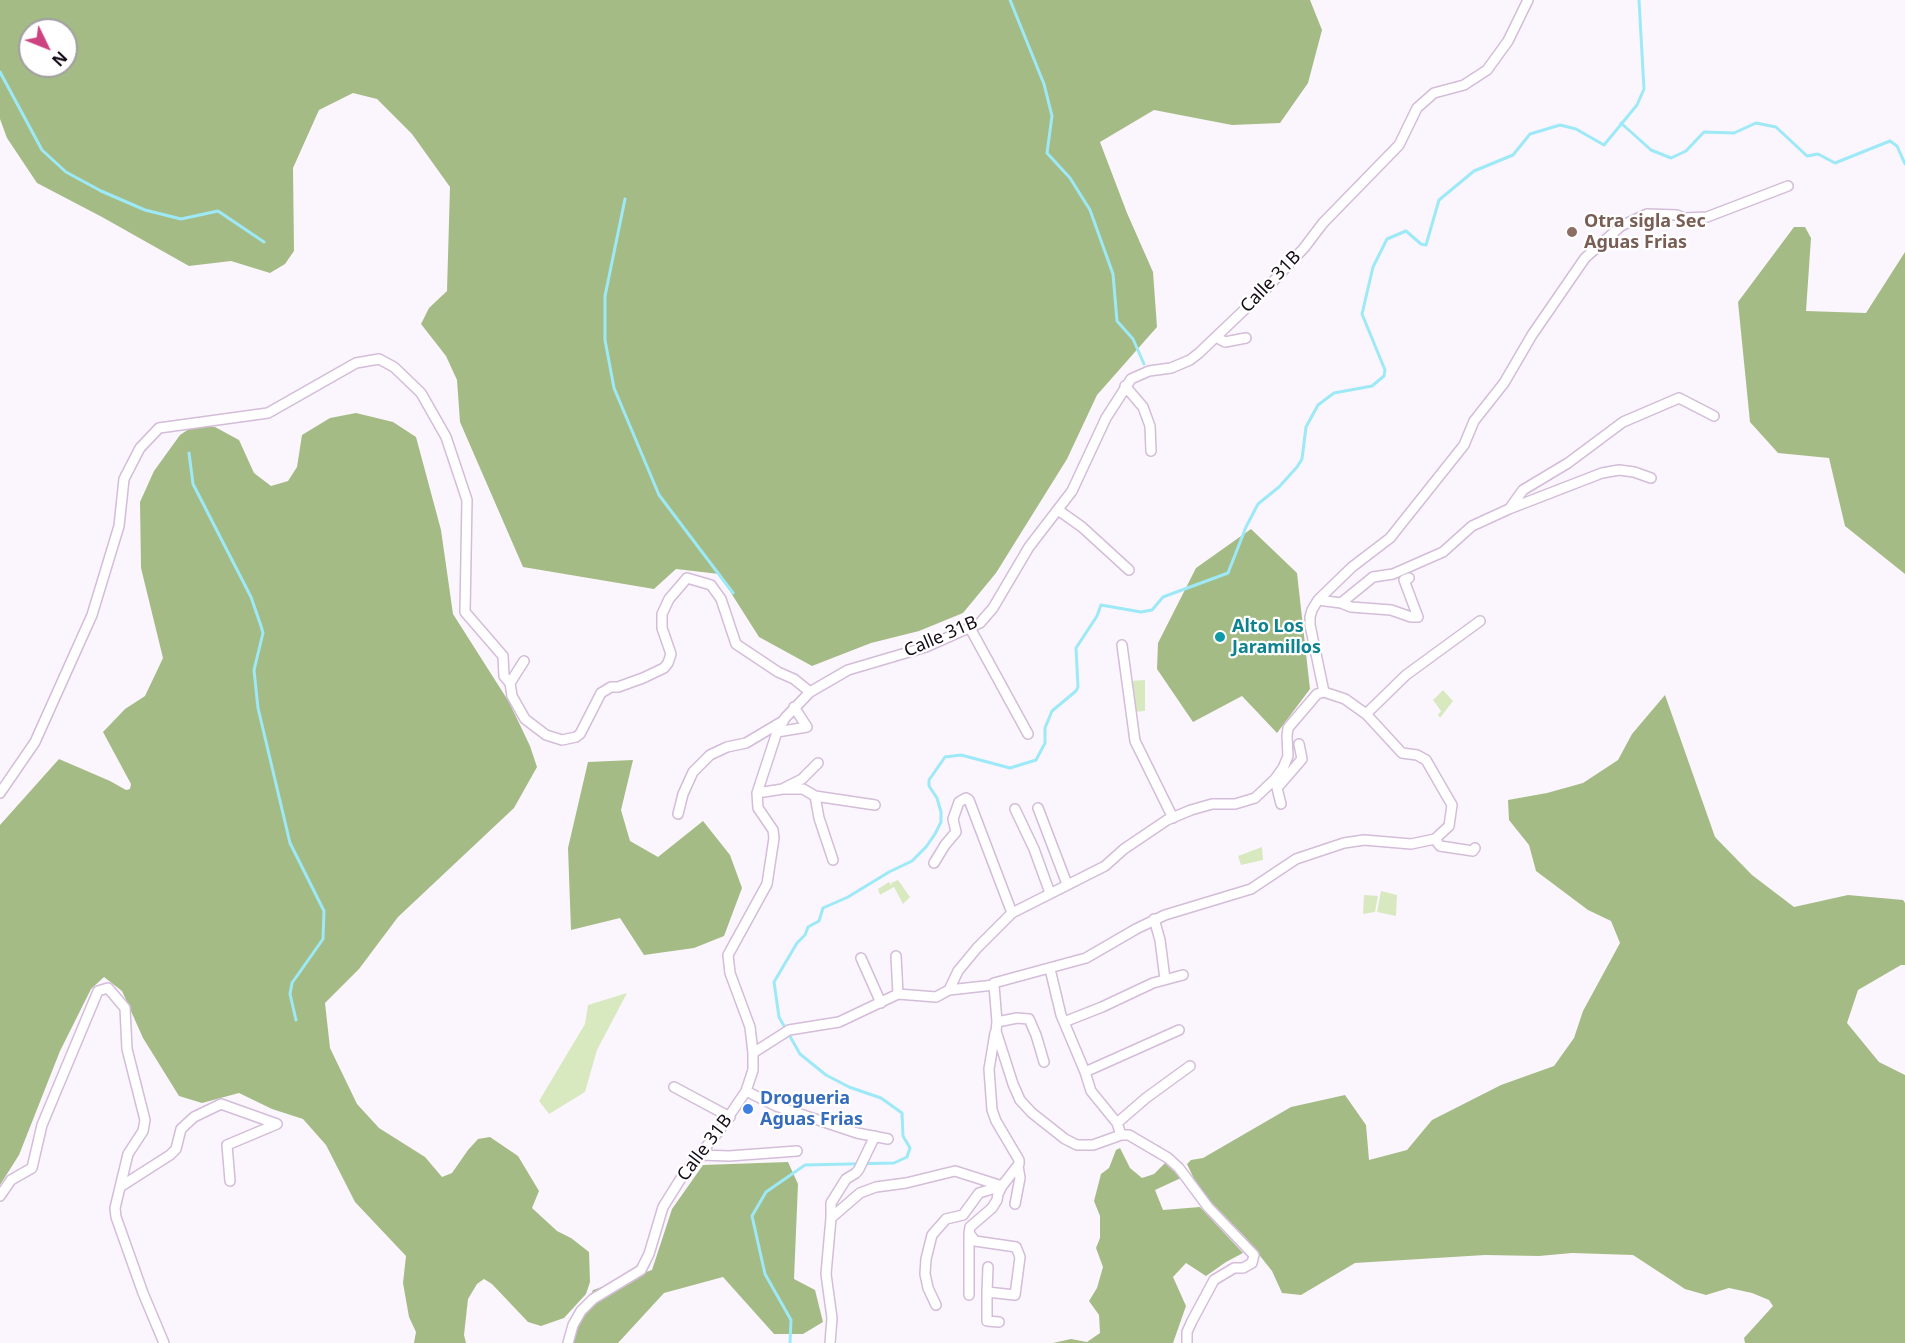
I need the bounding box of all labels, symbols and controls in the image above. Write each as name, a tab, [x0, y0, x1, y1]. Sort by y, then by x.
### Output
north arrow	[18, 18, 78, 78]
text: N	[47, 47, 72, 71]
place label: Otra sigla Sec Aguas Frias	[1584, 211, 1706, 254]
marker: Otra sigla Sec Aguas Frias	[1565, 225, 1579, 239]
street label: Calle 31B	[1236, 246, 1306, 318]
street label: Calle 31B	[901, 612, 981, 662]
place label: Alto Los Jaramillos	[1232, 616, 1321, 658]
marker: Alto Los Jaramillos	[1213, 630, 1227, 644]
place label: Drogueria Aguas Frias	[760, 1088, 863, 1130]
marker: Drogueria Aguas Frias	[741, 1102, 755, 1116]
street label: Calle 31B	[673, 1110, 737, 1186]

